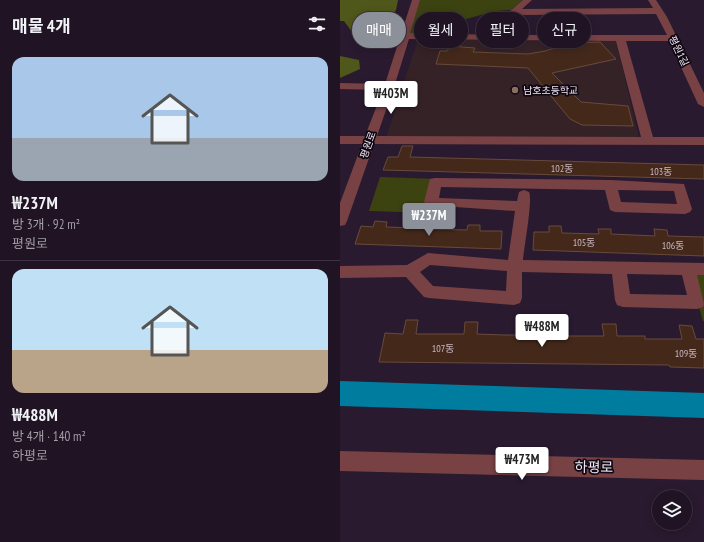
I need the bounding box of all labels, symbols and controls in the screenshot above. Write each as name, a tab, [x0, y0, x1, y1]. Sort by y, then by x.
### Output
chip: 매매	[352, 12, 406, 48]
chip: 월세	[414, 12, 468, 48]
chip: 필터	[476, 12, 529, 48]
chip: 신규	[537, 12, 591, 48]
icon: filters	[306, 13, 328, 35]
text: 매물 4개	[12, 15, 71, 37]
street label: 평원1길	[666, 34, 692, 68]
pin: ₩403M	[363, 81, 419, 115]
icon: home	[134, 83, 206, 155]
place label: 남호초등학교	[523, 84, 578, 97]
text: ₩403M	[374, 85, 408, 102]
marker: 남호초등학교	[510, 85, 520, 95]
street label: 평원로	[357, 130, 379, 160]
house number: 102동	[551, 162, 573, 175]
house number: 103동	[650, 165, 672, 178]
text: ₩237M	[12, 192, 58, 214]
pin: ₩237M	[401, 203, 457, 237]
text: ₩237M	[412, 207, 446, 224]
text: 방 3개 · 92 m²	[12, 216, 80, 233]
text: 평원로	[12, 235, 48, 252]
house number: 105동	[573, 236, 595, 249]
house number: 106동	[662, 239, 684, 252]
icon: home	[134, 295, 206, 367]
pin: ₩488M	[514, 314, 570, 348]
text: ₩488M	[525, 318, 559, 335]
house number: 107동	[432, 342, 454, 355]
house number: 109동	[675, 347, 697, 360]
text: ₩488M	[12, 404, 58, 426]
text: 방 4개 · 140 m²	[12, 428, 86, 445]
text: 하평로	[12, 447, 48, 464]
pin: ₩473M	[494, 447, 550, 481]
text: ₩473M	[505, 451, 539, 468]
street label: 하평로	[575, 458, 614, 476]
map controls	[652, 490, 692, 530]
button: layers	[652, 490, 692, 530]

